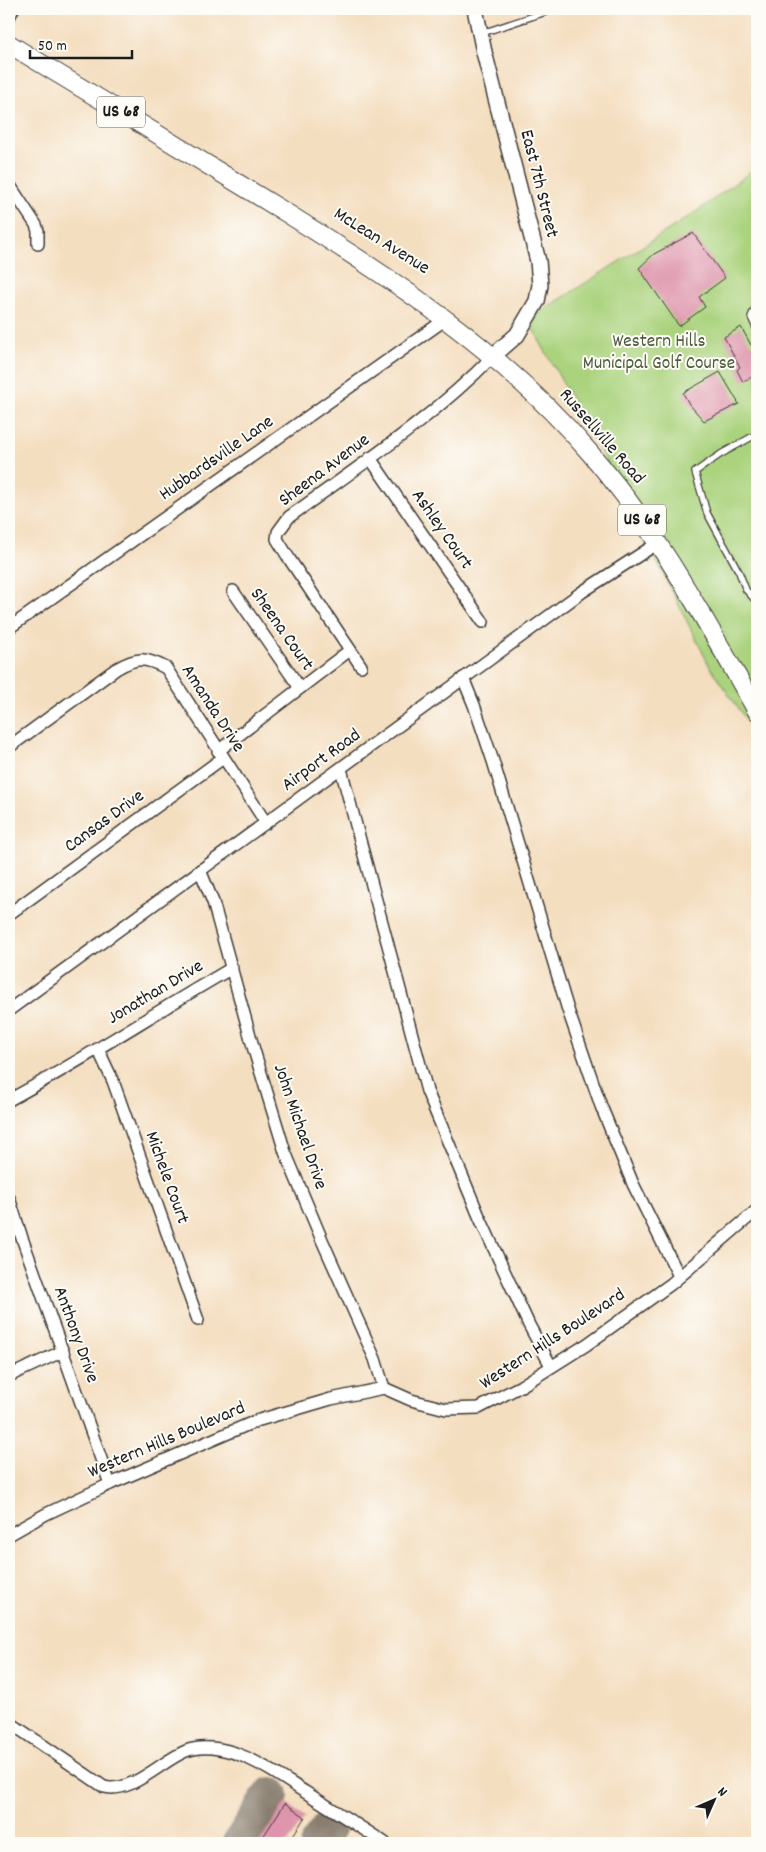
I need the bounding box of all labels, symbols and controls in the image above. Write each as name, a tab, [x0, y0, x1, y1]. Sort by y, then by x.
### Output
scale bar	[30, 28, 132, 60]
text: 50 m	[38, 36, 67, 58]
road number: US 68	[97, 96, 145, 128]
street label: East 7th Street	[512, 127, 564, 241]
street label: McLean Avenue	[328, 202, 434, 282]
park label: Western Hills Municipal Golf Course	[583, 329, 735, 378]
street label: Russellville Road	[552, 383, 650, 491]
street label: Hubbardsville Lane	[154, 409, 280, 509]
street label: Sheena Avenue	[274, 428, 376, 514]
street label: Ashley Court	[404, 485, 478, 575]
road number: US 68	[618, 504, 666, 536]
street label: Sheena Court	[242, 583, 320, 677]
street label: Amanda Drive	[173, 660, 251, 758]
street label: Airport Road	[277, 723, 367, 799]
street label: Cansas Drive	[59, 784, 151, 860]
street label: Jonathan Drive	[103, 954, 209, 1032]
street label: John Michael Drive	[265, 1061, 333, 1193]
street label: Michele Court	[137, 1128, 195, 1228]
street label: Anthony Drive	[45, 1283, 105, 1387]
street label: Western Hills Boulevard	[475, 1283, 631, 1397]
street label: Western Hills Boulevard	[84, 1396, 250, 1486]
north arrow	[688, 1774, 738, 1824]
text: N	[712, 1783, 731, 1802]

